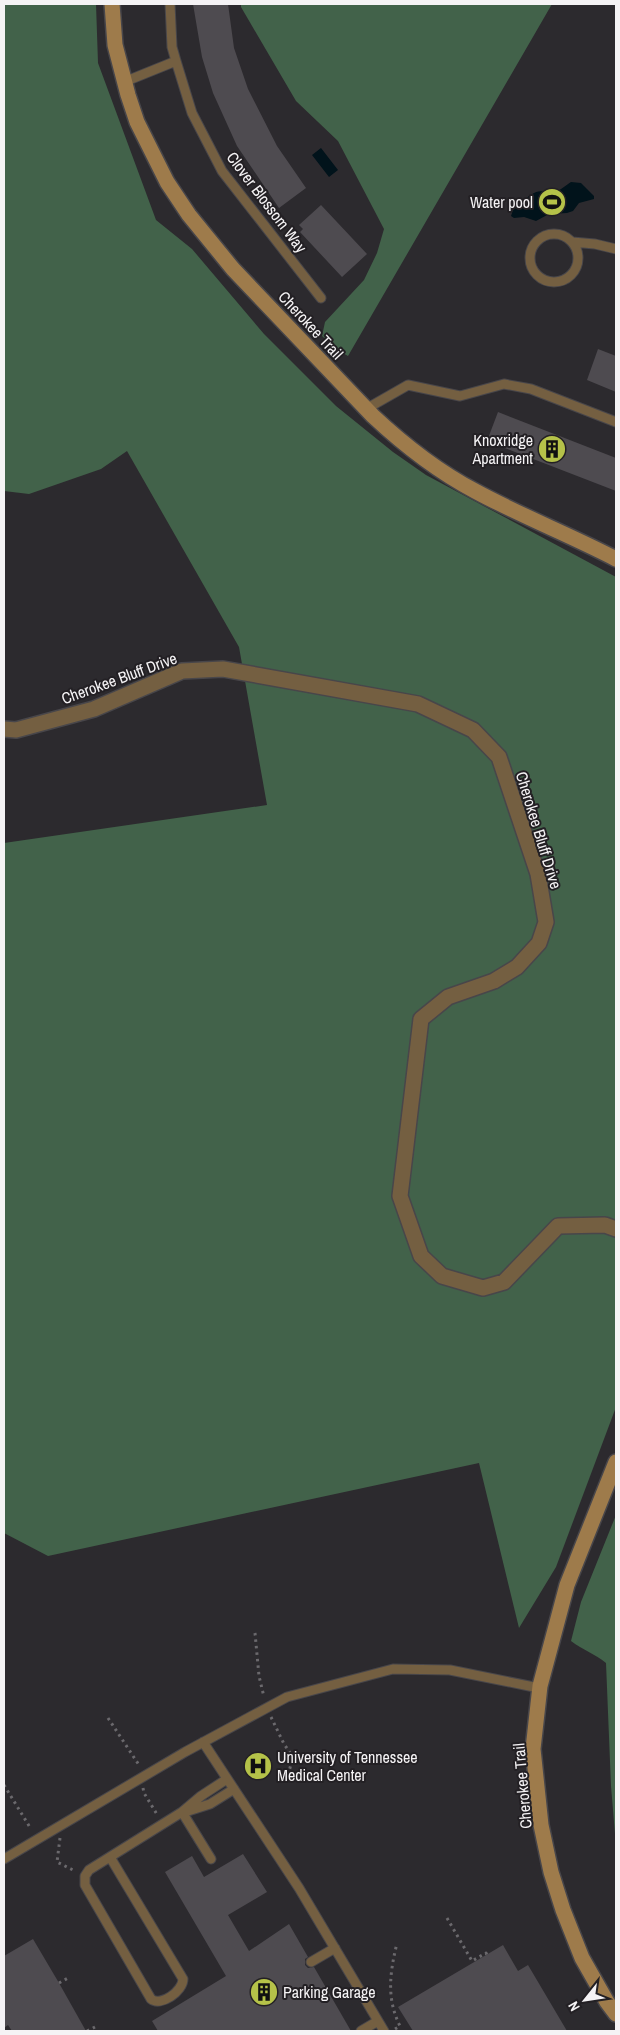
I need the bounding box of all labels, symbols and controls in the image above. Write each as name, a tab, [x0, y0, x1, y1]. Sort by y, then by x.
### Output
street label: Clover Blossom Way	[222, 147, 313, 257]
sports icon: Water pool	[537, 187, 567, 217]
place label: Water pool	[470, 191, 533, 213]
street label: Cherokee Trail	[274, 286, 348, 364]
place label: Knoxridge Apartment	[471, 429, 533, 469]
building icon: Knoxridge Apartment	[537, 434, 567, 464]
street label: Cherokee Bluff Drive	[58, 647, 180, 709]
street label: Cherokee Bluff Drive	[511, 769, 567, 891]
street label: Cherokee Trail	[507, 1742, 537, 1830]
place label: University of Tennessee Medical Center	[277, 1746, 418, 1786]
hospital icon: University of Tennessee Medical Center	[243, 1751, 273, 1781]
north arrow	[560, 1975, 610, 2025]
building icon: Parking Garage	[249, 1977, 279, 2007]
place label: Parking Garage	[283, 1981, 376, 2003]
text: N	[564, 1998, 584, 2015]

